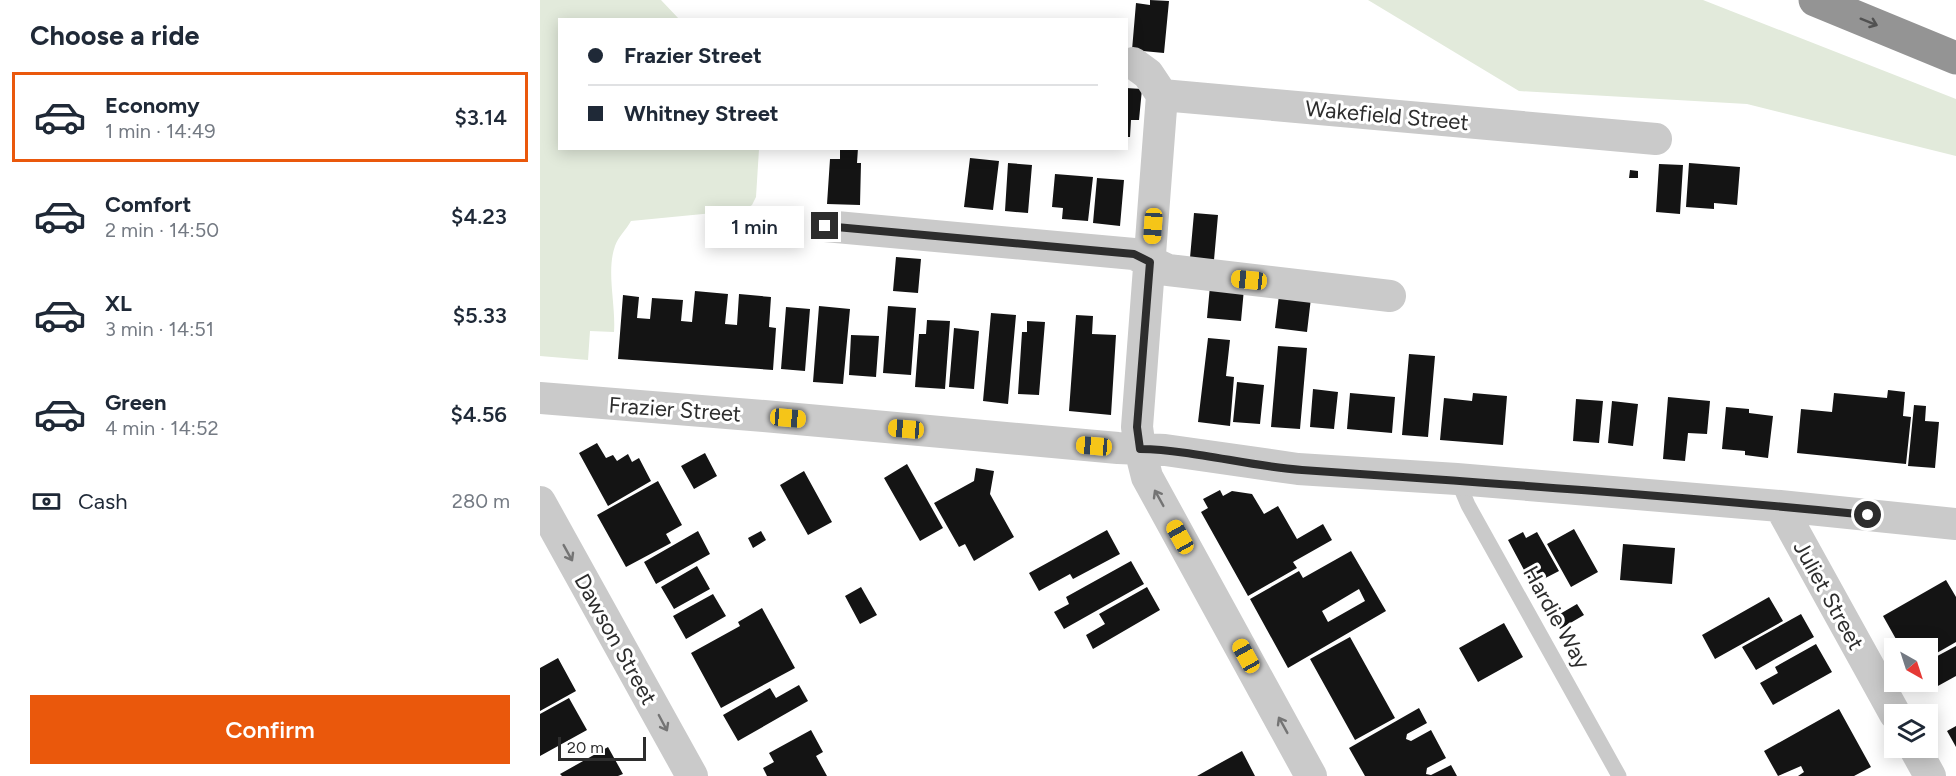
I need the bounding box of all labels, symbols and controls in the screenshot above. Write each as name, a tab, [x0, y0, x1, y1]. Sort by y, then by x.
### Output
one-way arrow	[1859, 17, 1878, 28]
text: Choose a ride	[30, 19, 199, 52]
text: Frazier Street	[624, 42, 762, 69]
icon: car	[33, 90, 87, 144]
text: Economy	[105, 92, 200, 119]
street label: Wakefield Street	[1304, 95, 1470, 136]
text: Whitney Street	[624, 100, 779, 127]
text: $3.14	[454, 104, 507, 131]
text: 1 min · 14:49	[105, 119, 215, 143]
icon: car	[33, 189, 87, 243]
text: Comfort	[105, 191, 191, 218]
text: $4.23	[451, 203, 507, 230]
callout: 1 min	[705, 205, 804, 247]
car	[1143, 207, 1163, 245]
route end	[811, 212, 838, 239]
text: 1 min	[731, 215, 778, 239]
text: 2 min · 14:50	[105, 218, 219, 242]
car	[1230, 269, 1268, 291]
icon: car	[33, 288, 87, 342]
text: XL	[105, 290, 132, 317]
text: $5.33	[453, 302, 507, 329]
text: 3 min · 14:51	[105, 317, 214, 341]
icon: car	[33, 387, 87, 441]
text: Green	[105, 389, 167, 416]
street label: Frazier Street	[608, 391, 742, 428]
text: $4.56	[450, 401, 507, 428]
car	[769, 407, 807, 429]
text: 4 min · 14:52	[105, 416, 219, 440]
car	[887, 418, 925, 440]
car	[1075, 435, 1113, 457]
icon: cash	[30, 485, 63, 518]
text: Cash	[78, 488, 128, 515]
text: 280 m	[452, 489, 510, 513]
one-way arrow	[1153, 490, 1164, 508]
route start	[1854, 501, 1881, 528]
car	[1163, 517, 1197, 557]
street label: Juliet Street	[1787, 536, 1870, 655]
one-way arrow	[562, 544, 574, 561]
street label: Hardie Way	[1517, 561, 1596, 674]
street label: Dawson Street	[568, 569, 663, 710]
car	[1229, 636, 1263, 676]
north arrow	[1884, 638, 1938, 692]
map controls	[1884, 638, 1938, 758]
button: Confirm	[30, 695, 510, 764]
button: layers	[1884, 704, 1938, 758]
one-way arrow	[657, 714, 669, 731]
one-way arrow	[1277, 716, 1288, 734]
scale bar	[558, 734, 646, 762]
text: 20 m	[567, 738, 604, 757]

